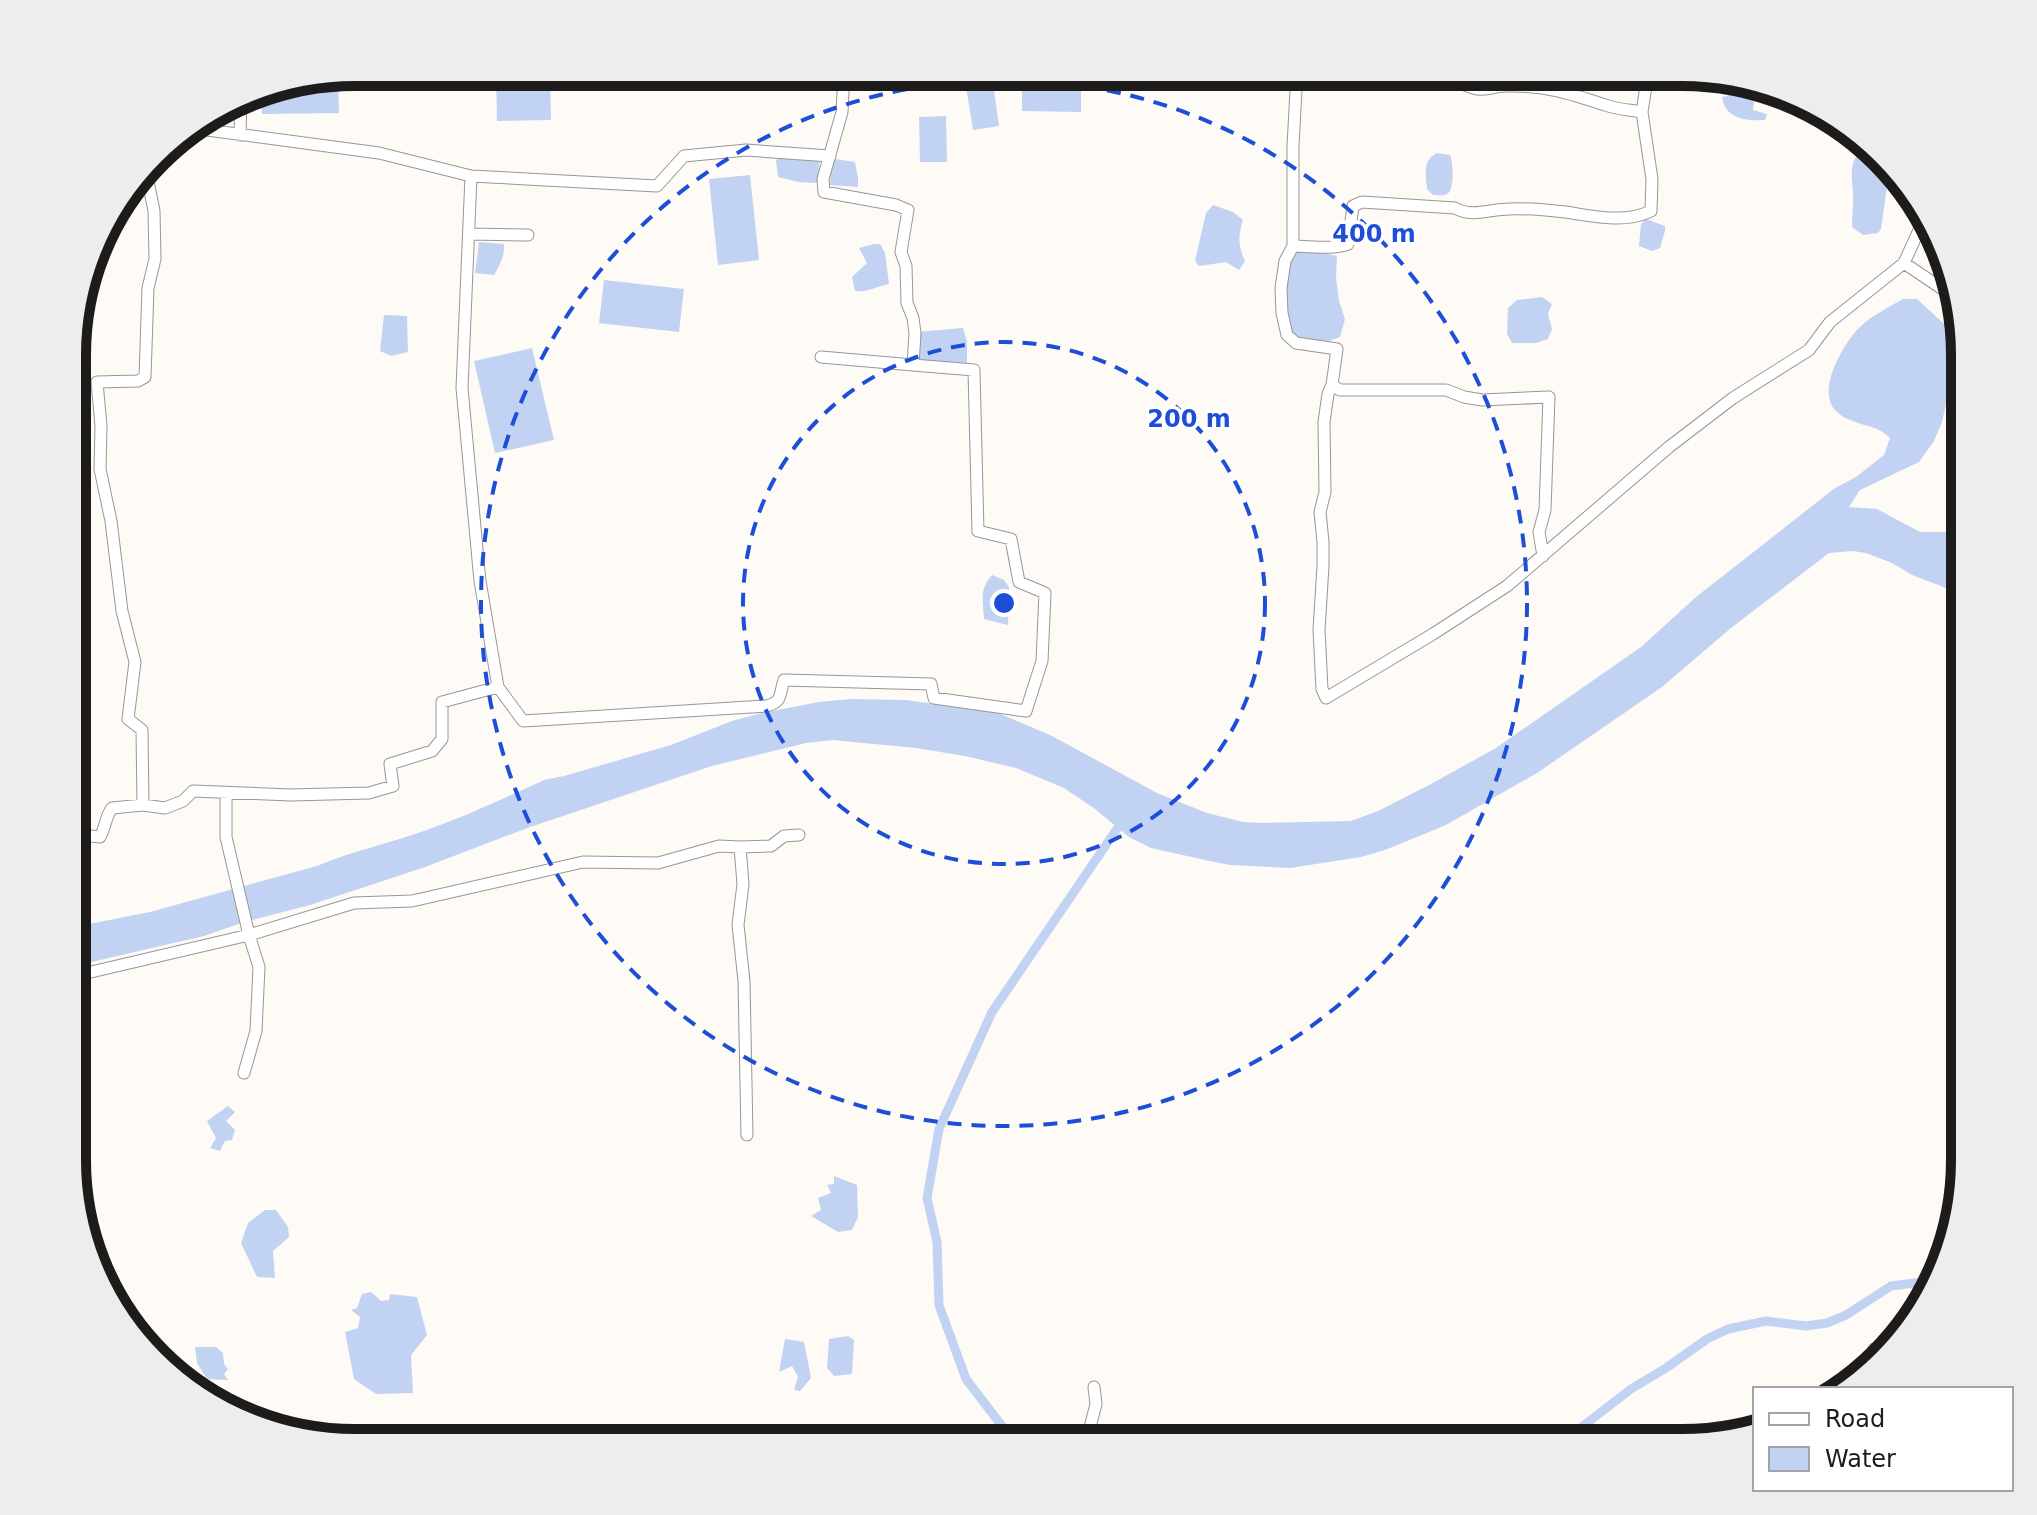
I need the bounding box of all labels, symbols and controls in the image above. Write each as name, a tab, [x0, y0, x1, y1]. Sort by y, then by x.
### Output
text: 400 m	[1332, 220, 1416, 248]
text: 200 m	[1147, 405, 1231, 433]
centre of rings	[990, 589, 1018, 617]
legend	[1753, 1387, 2013, 1491]
text: Road	[1825, 1405, 1885, 1433]
text: Water	[1825, 1445, 1896, 1473]

